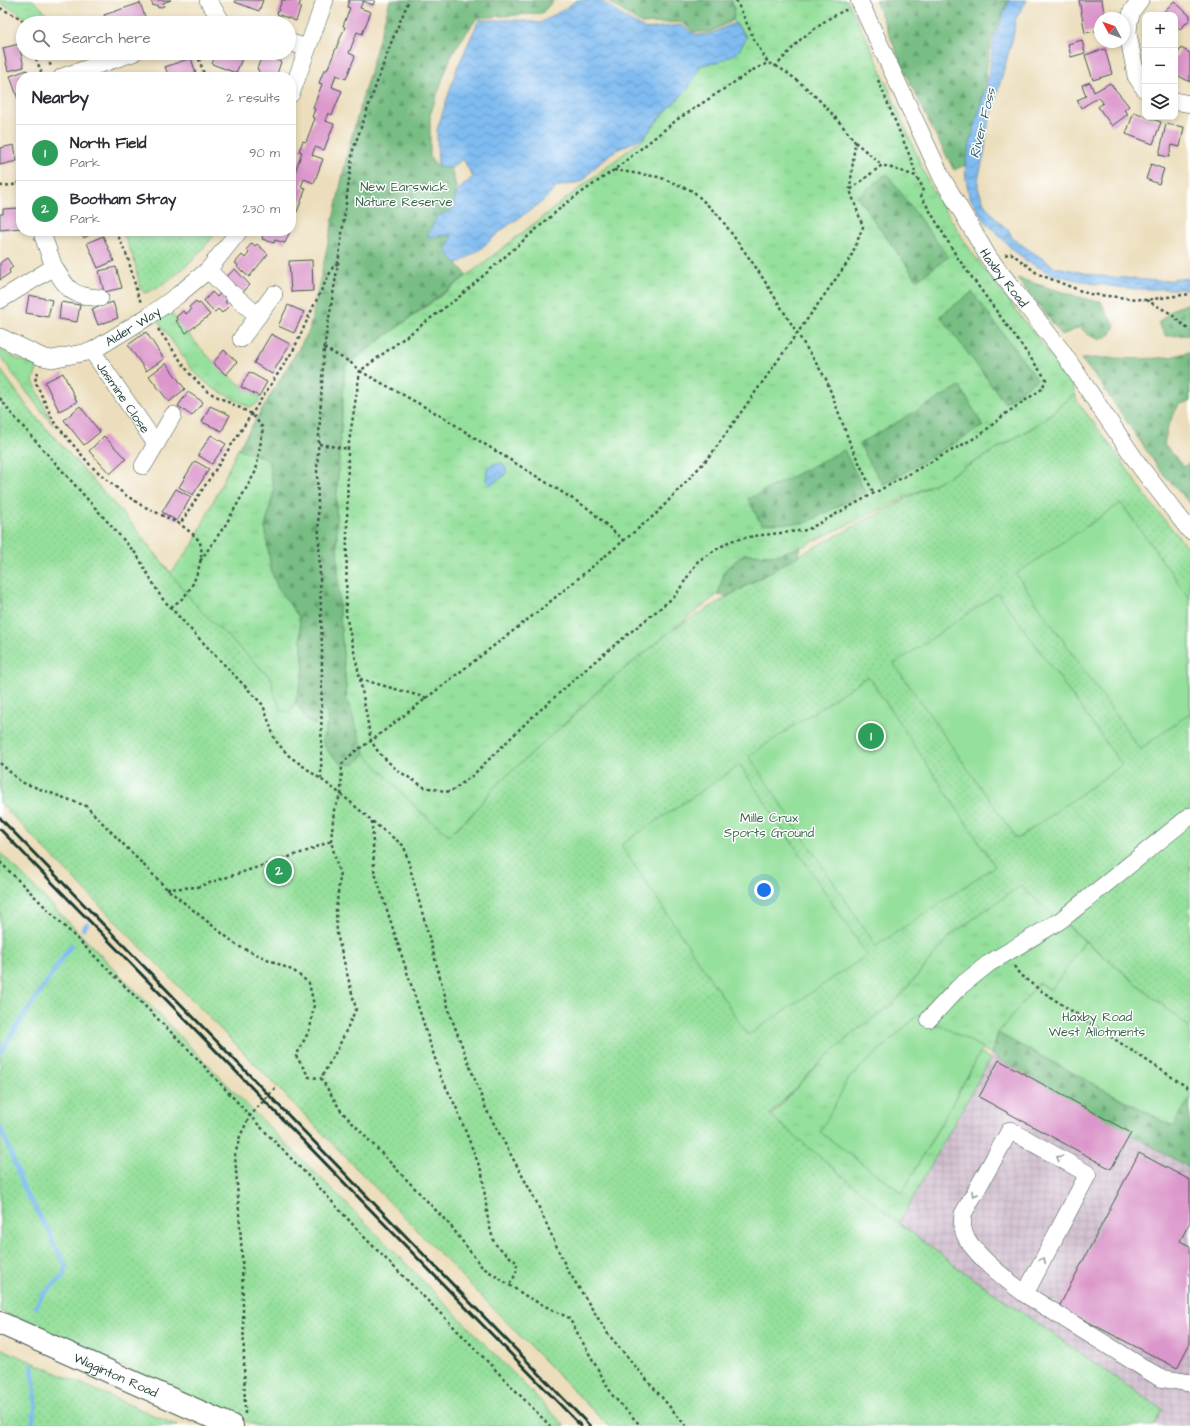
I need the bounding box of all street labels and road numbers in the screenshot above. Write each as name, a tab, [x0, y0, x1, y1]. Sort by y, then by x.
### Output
street label: Haxby Road	[975, 245, 1032, 312]
street label: Alder Way	[102, 303, 165, 351]
street label: Jasmine Close	[92, 358, 154, 437]
street label: Wigginton Road	[71, 1349, 161, 1402]

